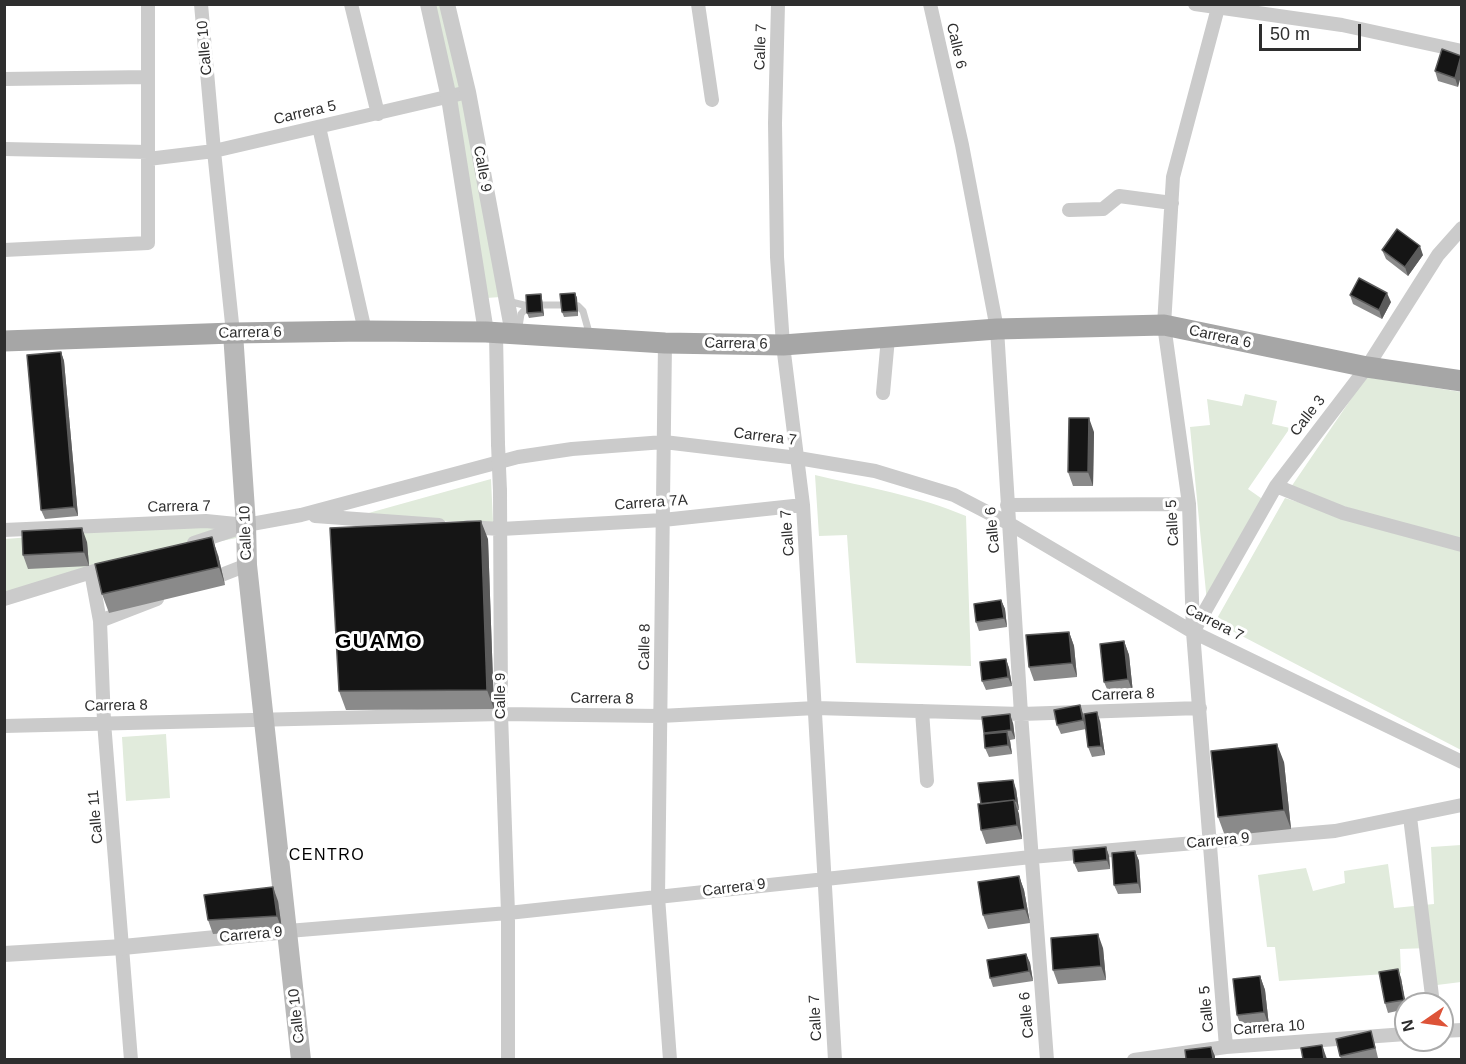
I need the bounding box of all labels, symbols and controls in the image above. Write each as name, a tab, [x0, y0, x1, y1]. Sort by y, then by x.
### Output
scale bar	[1262, 12, 1364, 50]
street label: Calle 10	[194, 20, 216, 76]
street label: Calle 6	[942, 21, 970, 71]
street label: Calle 7	[751, 23, 771, 71]
text: 50 m	[1270, 24, 1310, 44]
street label: Carrera 5	[272, 97, 338, 129]
street label: Calle 9	[469, 144, 495, 194]
street label: Carrera 6	[1187, 322, 1253, 352]
street label: Carrera 6	[218, 323, 282, 343]
street label: Carrera 6	[704, 334, 768, 354]
street label: Calle 3	[1287, 392, 1329, 440]
street label: Carrera 7	[732, 424, 798, 450]
street label: Carrera 7A	[614, 491, 688, 515]
street label: Carrera 7	[147, 497, 211, 517]
street label: Calle 5	[1163, 499, 1183, 547]
street label: Calle 10	[236, 505, 256, 561]
street label: Calle 6	[982, 506, 1004, 554]
street label: Calle 7	[777, 509, 799, 557]
street label: Carrera 7	[1182, 601, 1246, 645]
street label: Calle 8	[636, 624, 654, 670]
district label: GUAMO	[335, 629, 423, 655]
street label: Calle 9	[492, 673, 510, 719]
street label: Carrera 8	[1091, 685, 1155, 705]
street label: Carrera 8	[570, 689, 634, 709]
street label: Carrera 8	[84, 696, 148, 716]
street label: Calle 11	[85, 789, 107, 845]
street label: Carrera 9	[1186, 829, 1250, 853]
district label: CENTRO	[289, 846, 365, 866]
street label: Carrera 9	[701, 875, 767, 901]
street label: Carrera 9	[219, 923, 283, 947]
street label: Calle 5	[1196, 985, 1218, 1033]
street label: Calle 10	[285, 988, 309, 1044]
street label: Calle 6	[1016, 991, 1038, 1039]
north arrow	[1394, 992, 1454, 1052]
street label: Calle 7	[806, 994, 826, 1042]
street label: Carrera 10	[1233, 1017, 1305, 1039]
text: N	[1398, 1018, 1418, 1033]

